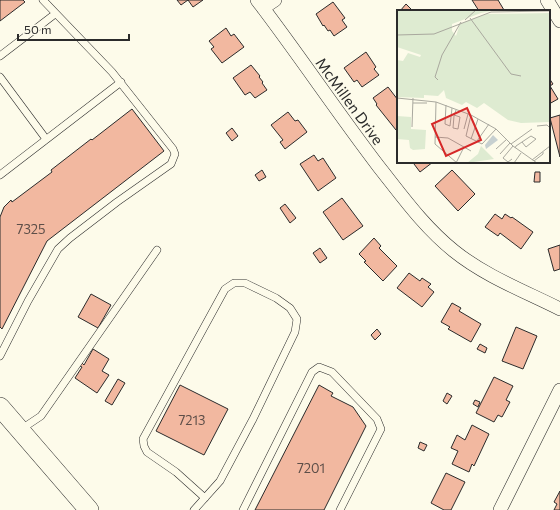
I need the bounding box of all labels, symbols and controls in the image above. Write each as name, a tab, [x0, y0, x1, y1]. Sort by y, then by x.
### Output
inset map	[397, 10, 550, 163]
scale bar	[18, 16, 129, 42]
text: 50 m	[24, 22, 52, 36]
street label: McMillen Drive	[312, 54, 388, 148]
house number: 7325	[17, 221, 45, 237]
house number: 7213	[178, 412, 206, 428]
house number: 7201	[297, 460, 325, 476]

